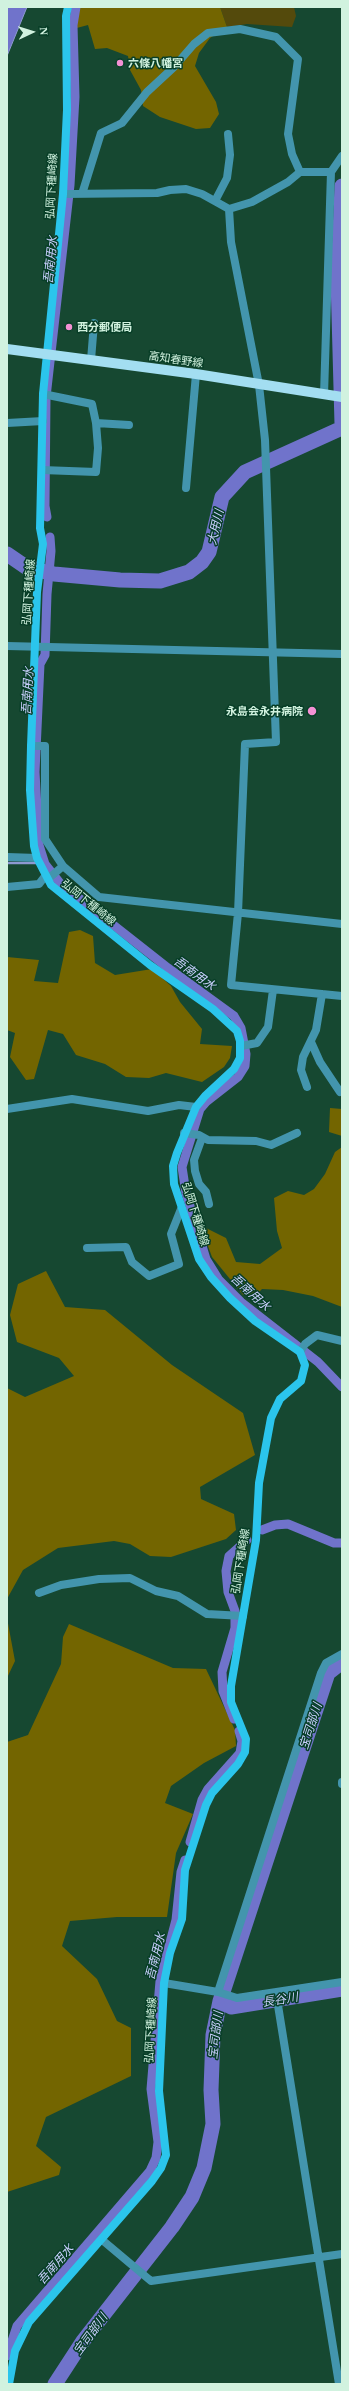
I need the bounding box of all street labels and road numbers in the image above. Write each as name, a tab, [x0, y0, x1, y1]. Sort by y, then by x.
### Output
street label: 弘岡下種崎線	[43, 153, 59, 219]
street label: 高知春野線	[148, 349, 204, 369]
street label: 弘岡下種崎線	[19, 559, 37, 625]
street label: 弘岡下種崎線	[59, 876, 119, 928]
street label: 弘岡下種崎線	[180, 1181, 212, 1247]
street label: 弘岡下種崎線	[228, 1527, 252, 1595]
street label: 弘岡下種崎線	[142, 1997, 158, 2063]

